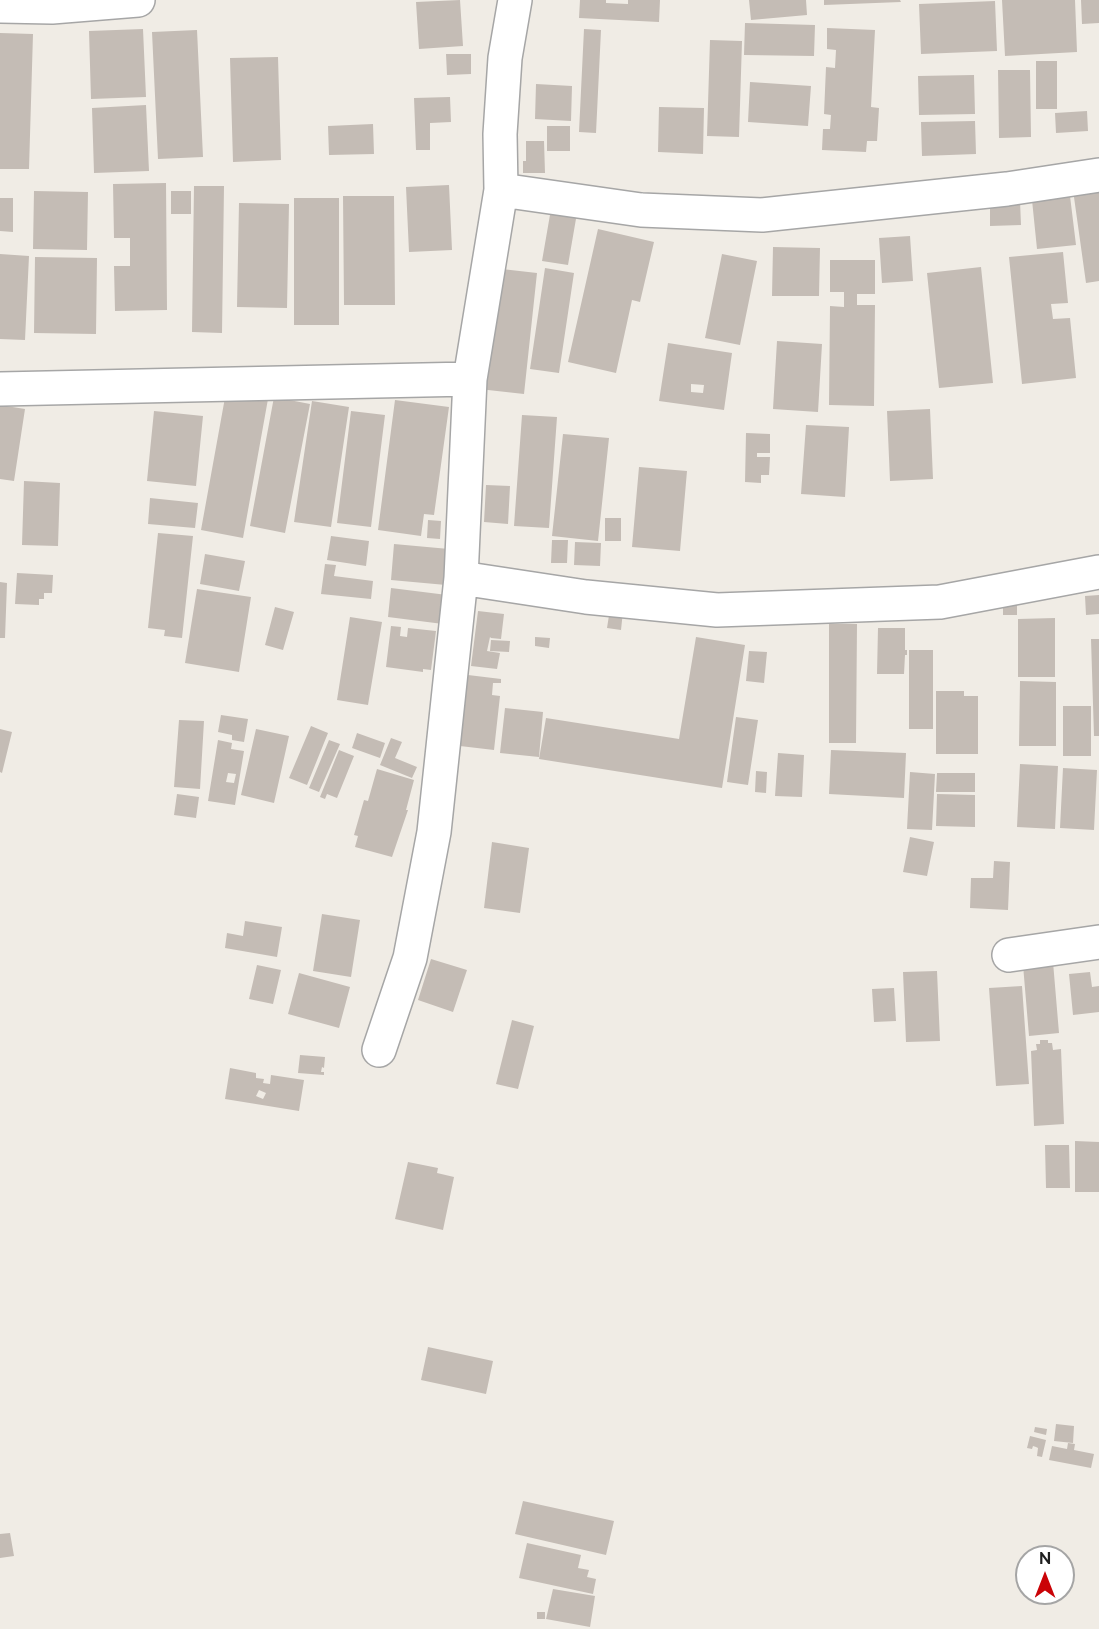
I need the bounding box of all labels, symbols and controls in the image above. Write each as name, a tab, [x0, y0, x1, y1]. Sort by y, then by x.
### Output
north arrow	[1015, 1545, 1075, 1605]
text: N	[1039, 1549, 1051, 1568]

